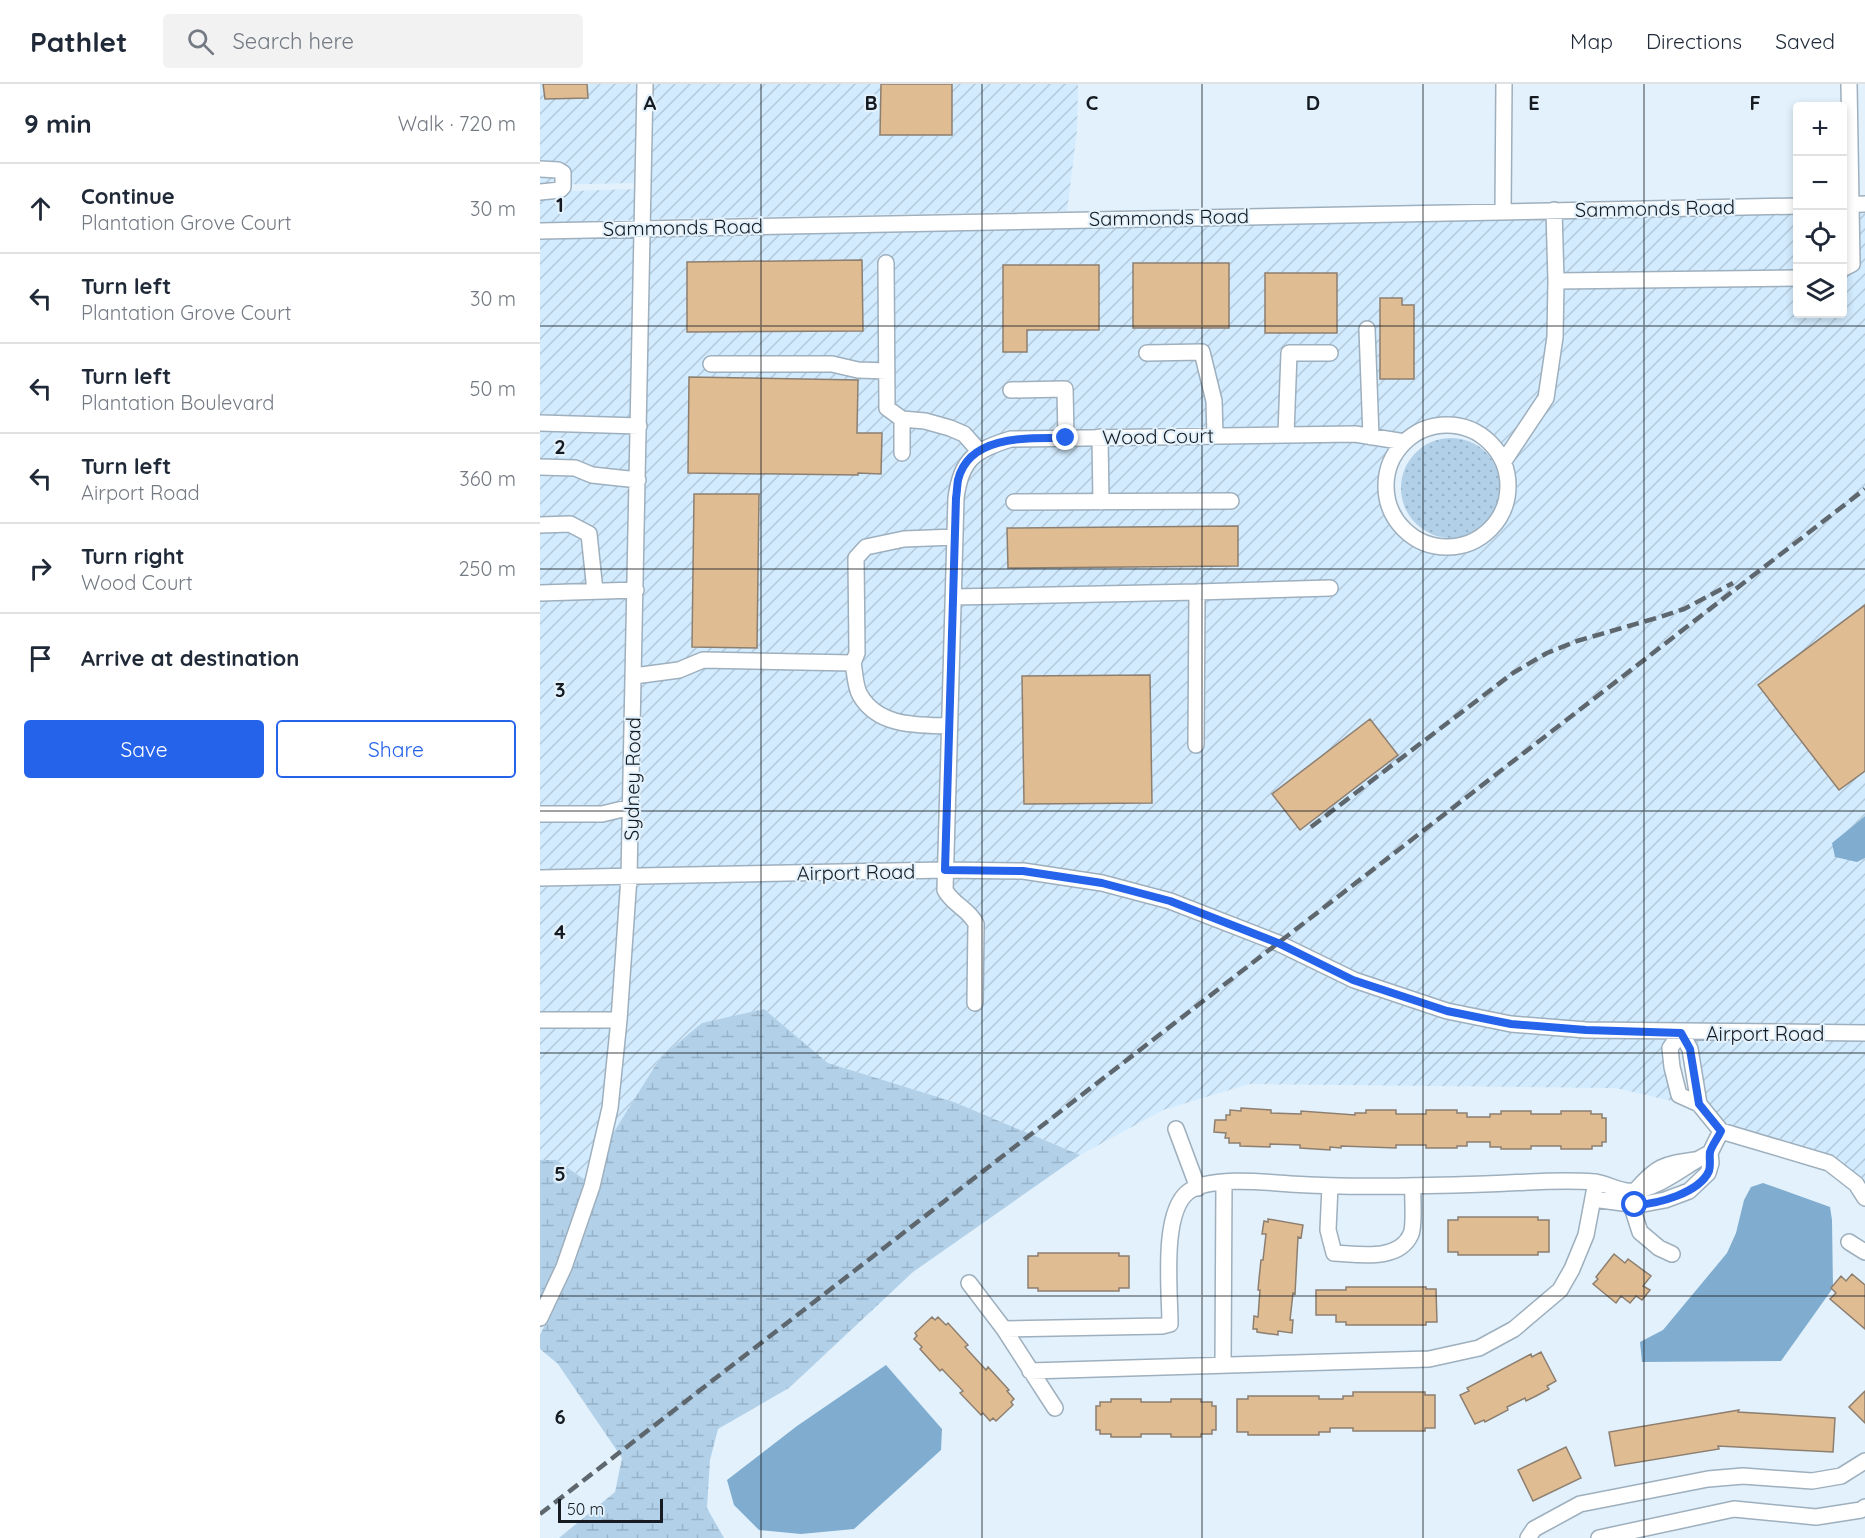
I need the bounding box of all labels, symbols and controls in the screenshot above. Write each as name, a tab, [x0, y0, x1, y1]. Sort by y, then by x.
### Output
search box	[163, 14, 583, 68]
text: Pathlet	[30, 24, 127, 59]
icon: search	[184, 25, 217, 58]
text: Search here	[232, 27, 354, 55]
text: Map	[1570, 28, 1613, 54]
text: Directions	[1646, 28, 1742, 54]
text: Saved	[1775, 28, 1835, 54]
text: A	[644, 90, 657, 115]
text: B	[864, 90, 878, 115]
text: C	[1086, 90, 1099, 115]
text: D	[1306, 90, 1320, 115]
text: E	[1528, 90, 1540, 115]
text: F	[1749, 90, 1761, 115]
map controls	[1793, 102, 1847, 318]
button: +	[1793, 102, 1847, 156]
text: 9 min	[24, 107, 92, 140]
text: Walk · 720 m	[398, 111, 516, 136]
button: −	[1793, 156, 1847, 210]
text: Continue	[81, 182, 175, 210]
icon: ahead	[24, 192, 57, 225]
text: 1	[556, 192, 564, 217]
street label: Sammonds Road	[1575, 194, 1735, 222]
text: 30 m	[470, 196, 516, 221]
street label: Sammonds Road	[1089, 203, 1249, 231]
text: Plantation Grove Court	[81, 210, 292, 235]
button: locate	[1793, 210, 1847, 264]
street label: Sammonds Road	[603, 213, 763, 241]
button: layers	[1793, 264, 1847, 318]
text: Turn left	[81, 272, 171, 300]
icon: left	[24, 282, 57, 315]
text: 30 m	[470, 286, 516, 311]
text: Plantation Grove Court	[81, 300, 292, 325]
text: Turn left	[81, 362, 171, 390]
icon: left	[24, 372, 57, 405]
text: 50 m	[470, 376, 516, 401]
text: Plantation Boulevard	[81, 390, 274, 415]
street label: Wood Court	[1102, 423, 1214, 449]
route end	[1052, 424, 1078, 450]
text: 2	[554, 434, 566, 459]
text: Turn left	[81, 452, 171, 480]
icon: left	[24, 462, 57, 495]
text: 360 m	[459, 466, 516, 491]
text: Airport Road	[81, 480, 200, 505]
text: Turn right	[81, 542, 185, 570]
icon: right	[24, 552, 57, 585]
text: 250 m	[458, 556, 516, 581]
text: Wood Court	[81, 570, 193, 595]
icon: arrive	[24, 642, 57, 675]
text: Arrive at destination	[81, 644, 299, 672]
text: 3	[555, 677, 565, 702]
street label: Sydney Road	[618, 717, 646, 841]
button: Save	[24, 720, 264, 778]
button: Share	[276, 720, 516, 778]
street label: Airport Road	[796, 858, 916, 886]
text: 4	[554, 919, 566, 944]
street label: Airport Road	[1706, 1021, 1824, 1046]
text: 5	[554, 1161, 566, 1186]
route start	[1621, 1191, 1647, 1217]
text: 6	[554, 1404, 566, 1429]
scale bar	[558, 1496, 663, 1524]
text: 50 m	[567, 1499, 604, 1519]

